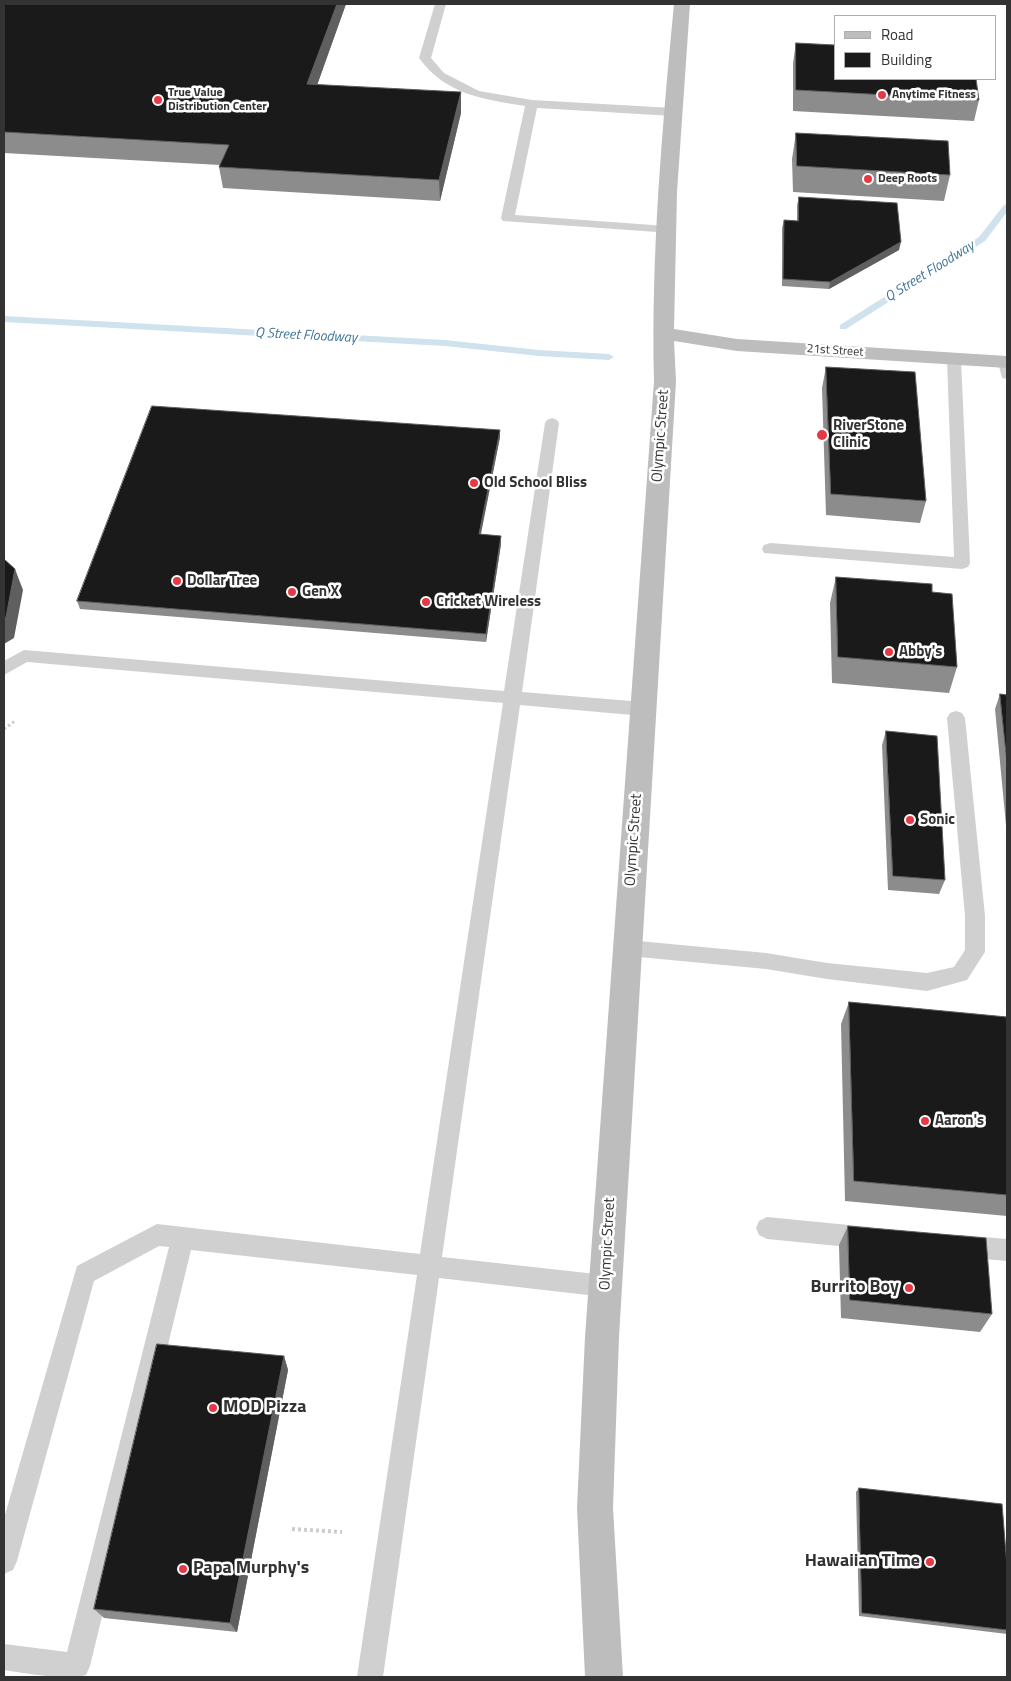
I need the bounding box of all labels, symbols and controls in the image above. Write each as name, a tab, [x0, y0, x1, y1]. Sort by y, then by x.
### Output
legend	[834, 15, 996, 80]
text: Road	[881, 23, 913, 46]
text: Building	[881, 48, 932, 71]
place label: True Value Distribution Center	[168, 86, 267, 114]
place label: Anytime Fitness	[892, 88, 976, 102]
marker: Anytime Fitness	[876, 89, 888, 101]
marker: True Value Distribution Center	[152, 94, 164, 106]
place label: Deep Roots	[878, 172, 937, 186]
marker: Deep Roots	[862, 173, 874, 185]
water label: Q Street Floodway	[882, 238, 978, 306]
water label: Q Street Floodway	[255, 325, 357, 347]
street label: 21st Street	[806, 342, 864, 360]
street label: Olympic Street	[649, 389, 673, 483]
place label: RiverStone Clinic	[833, 417, 904, 452]
marker: RiverStone Clinic	[815, 428, 829, 442]
place label: Old School Bliss	[484, 474, 587, 492]
marker: Old School Bliss	[468, 477, 480, 489]
place label: Dollar Tree	[187, 572, 257, 590]
marker: Dollar Tree	[171, 575, 183, 587]
place label: Gen X	[302, 583, 339, 601]
marker: Gen X	[286, 586, 298, 598]
place label: Cricket Wireless	[436, 593, 541, 611]
marker: Cricket Wireless	[420, 596, 432, 608]
place label: Abby's	[899, 643, 942, 661]
marker: Abby's	[883, 646, 895, 658]
street label: Olympic Street	[622, 793, 646, 887]
place label: Sonic	[920, 811, 955, 829]
marker: Sonic	[904, 814, 916, 826]
place label: Aaron's	[935, 1112, 984, 1130]
marker: Aaron's	[919, 1115, 931, 1127]
street label: Olympic Street	[597, 1197, 619, 1291]
place label: Burrito Boy	[811, 1277, 899, 1299]
marker: Burrito Boy	[903, 1282, 915, 1294]
place label: MOD Pizza	[223, 1397, 306, 1419]
marker: MOD Pizza	[207, 1402, 219, 1414]
place label: Hawaiian Time	[805, 1551, 920, 1573]
marker: Hawaiian Time	[924, 1556, 936, 1568]
place label: Papa Murphy's	[193, 1558, 309, 1580]
marker: Papa Murphy's	[177, 1563, 189, 1575]

